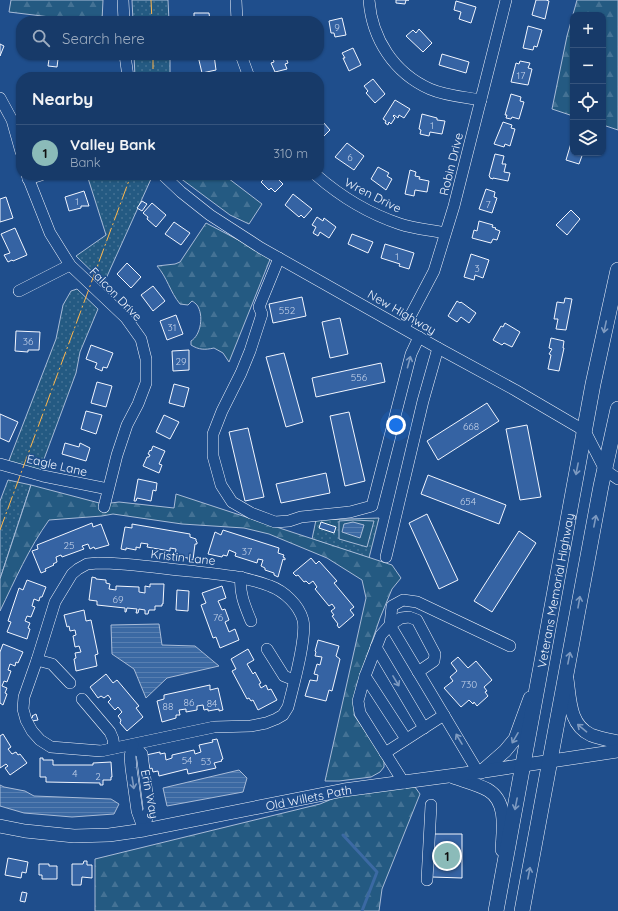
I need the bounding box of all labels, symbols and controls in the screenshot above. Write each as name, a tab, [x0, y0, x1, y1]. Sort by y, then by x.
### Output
map controls	[570, 12, 606, 156]
button: +	[570, 12, 606, 48]
search box	[16, 16, 324, 60]
house number: 9	[334, 21, 340, 34]
icon: search	[30, 27, 52, 49]
text: Search here	[62, 29, 145, 48]
button: −	[570, 48, 606, 84]
house number: 17	[517, 69, 525, 82]
button: locate	[570, 84, 606, 120]
text: Nearby	[32, 88, 93, 109]
house number: 1	[430, 119, 434, 132]
button: layers	[570, 120, 606, 156]
street label: Robin Drive	[436, 131, 466, 197]
text: Valley Bank	[70, 135, 156, 154]
text: 1	[42, 145, 48, 161]
text: 310 m	[273, 145, 308, 161]
house number: 6	[347, 151, 353, 164]
text: Bank	[70, 154, 101, 170]
street label: Wren Drive	[342, 174, 404, 216]
house number: 1	[75, 195, 79, 208]
house number: 7	[485, 198, 491, 211]
house number: 1	[395, 250, 399, 263]
house number: 3	[474, 262, 480, 275]
street label: Falcon Drive	[87, 264, 146, 324]
street label: New Highway	[365, 286, 439, 338]
house number: 552	[279, 304, 296, 317]
one-way arrow	[600, 320, 608, 333]
house number: 31	[168, 321, 176, 334]
house number: 36	[23, 335, 34, 348]
house number: 29	[175, 355, 187, 368]
one-way arrow	[406, 355, 413, 368]
house number: 556	[351, 371, 368, 384]
your location	[386, 415, 406, 435]
house number: 668	[463, 420, 479, 433]
street label: Eagle Lane	[25, 451, 89, 479]
one-way arrow	[573, 462, 581, 475]
house number: 654	[460, 495, 476, 508]
street label: Veterans Memorial Highway	[533, 512, 577, 669]
one-way arrow	[591, 514, 599, 527]
house number: 25	[64, 539, 75, 552]
house number: 37	[242, 545, 252, 558]
street label: Kristin Lane	[150, 546, 216, 568]
house number: 69	[113, 593, 124, 606]
one-way arrow	[576, 596, 584, 609]
house number: 76	[213, 611, 224, 624]
one-way arrow	[565, 652, 573, 665]
one-way arrow	[393, 675, 401, 687]
house number: 730	[461, 678, 477, 691]
house number: 86	[184, 696, 195, 709]
house number: 84	[207, 697, 217, 710]
house number: 88	[163, 700, 173, 713]
one-way arrow	[577, 724, 588, 733]
one-way arrow	[511, 732, 518, 744]
one-way arrow	[454, 733, 462, 745]
house number: 54	[182, 754, 192, 767]
house number: 53	[201, 755, 211, 768]
house number: 4	[72, 767, 78, 780]
street label: Erin Way	[138, 768, 162, 820]
house number: 2	[95, 770, 101, 783]
one-way arrow	[129, 776, 137, 789]
street label: Old Willets Path	[264, 782, 352, 813]
one-way arrow	[512, 797, 520, 810]
pin: 1	[434, 841, 460, 871]
one-way arrow	[525, 867, 533, 880]

